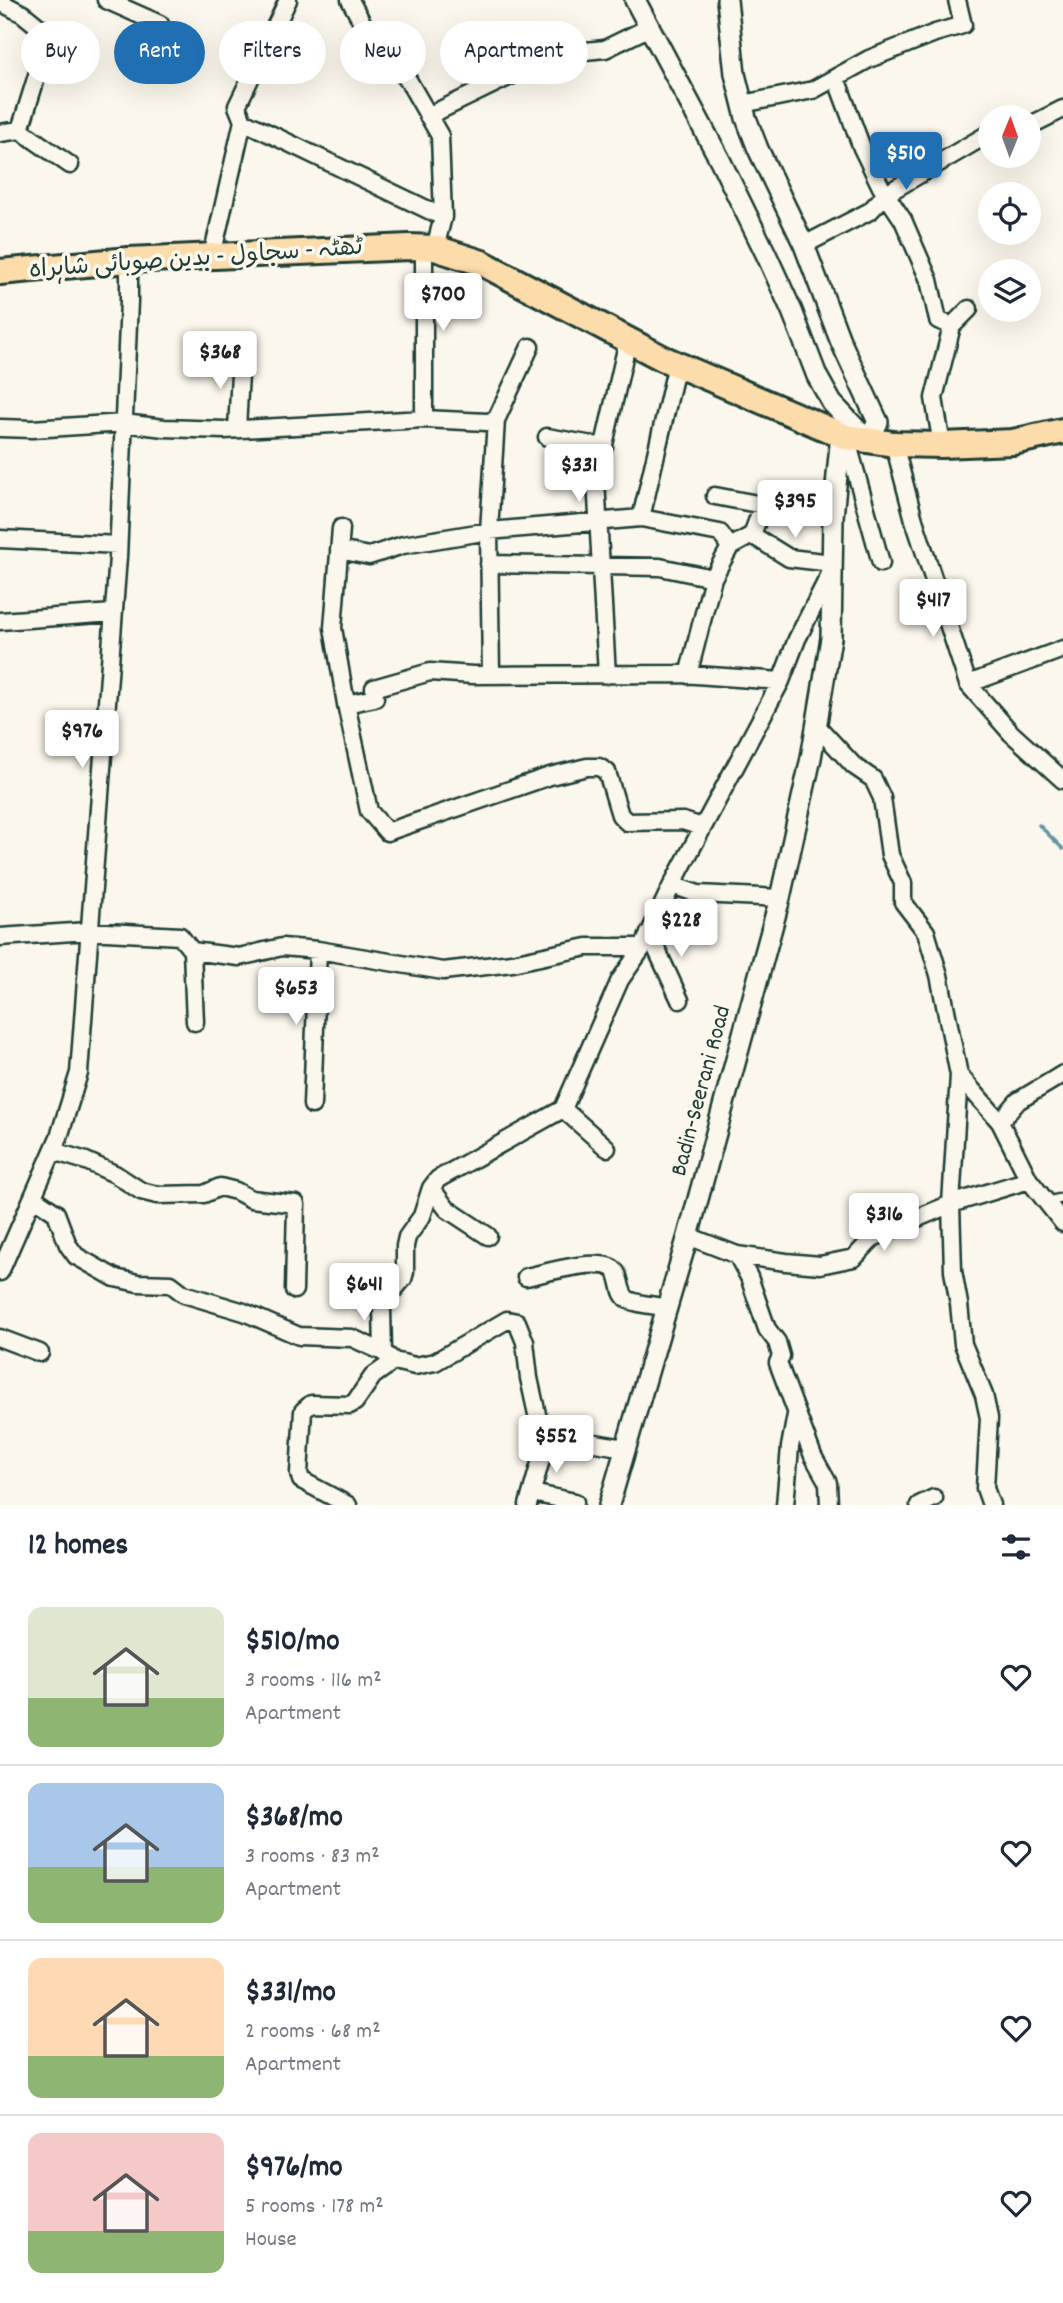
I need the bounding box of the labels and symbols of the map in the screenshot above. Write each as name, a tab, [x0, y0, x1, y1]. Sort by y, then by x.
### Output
north arrow	[978, 105, 1041, 168]
pin: $510	[865, 132, 947, 192]
street label: ٹھٹہ - سجاول - بدین صوبائی شاہراہ	[28, 231, 365, 289]
pin: $700	[402, 274, 484, 333]
pin: $368	[179, 332, 261, 391]
pin: $331	[538, 444, 620, 504]
pin: $395	[754, 480, 836, 540]
pin: $417	[892, 580, 974, 639]
pin: $976	[41, 710, 123, 770]
pin: $228	[640, 900, 722, 959]
pin: $653	[255, 968, 337, 1027]
street label: Badin-Seerani Road	[663, 1002, 741, 1180]
pin: $316	[843, 1194, 925, 1253]
pin: $641	[323, 1264, 405, 1323]
pin: $552	[515, 1416, 597, 1475]

